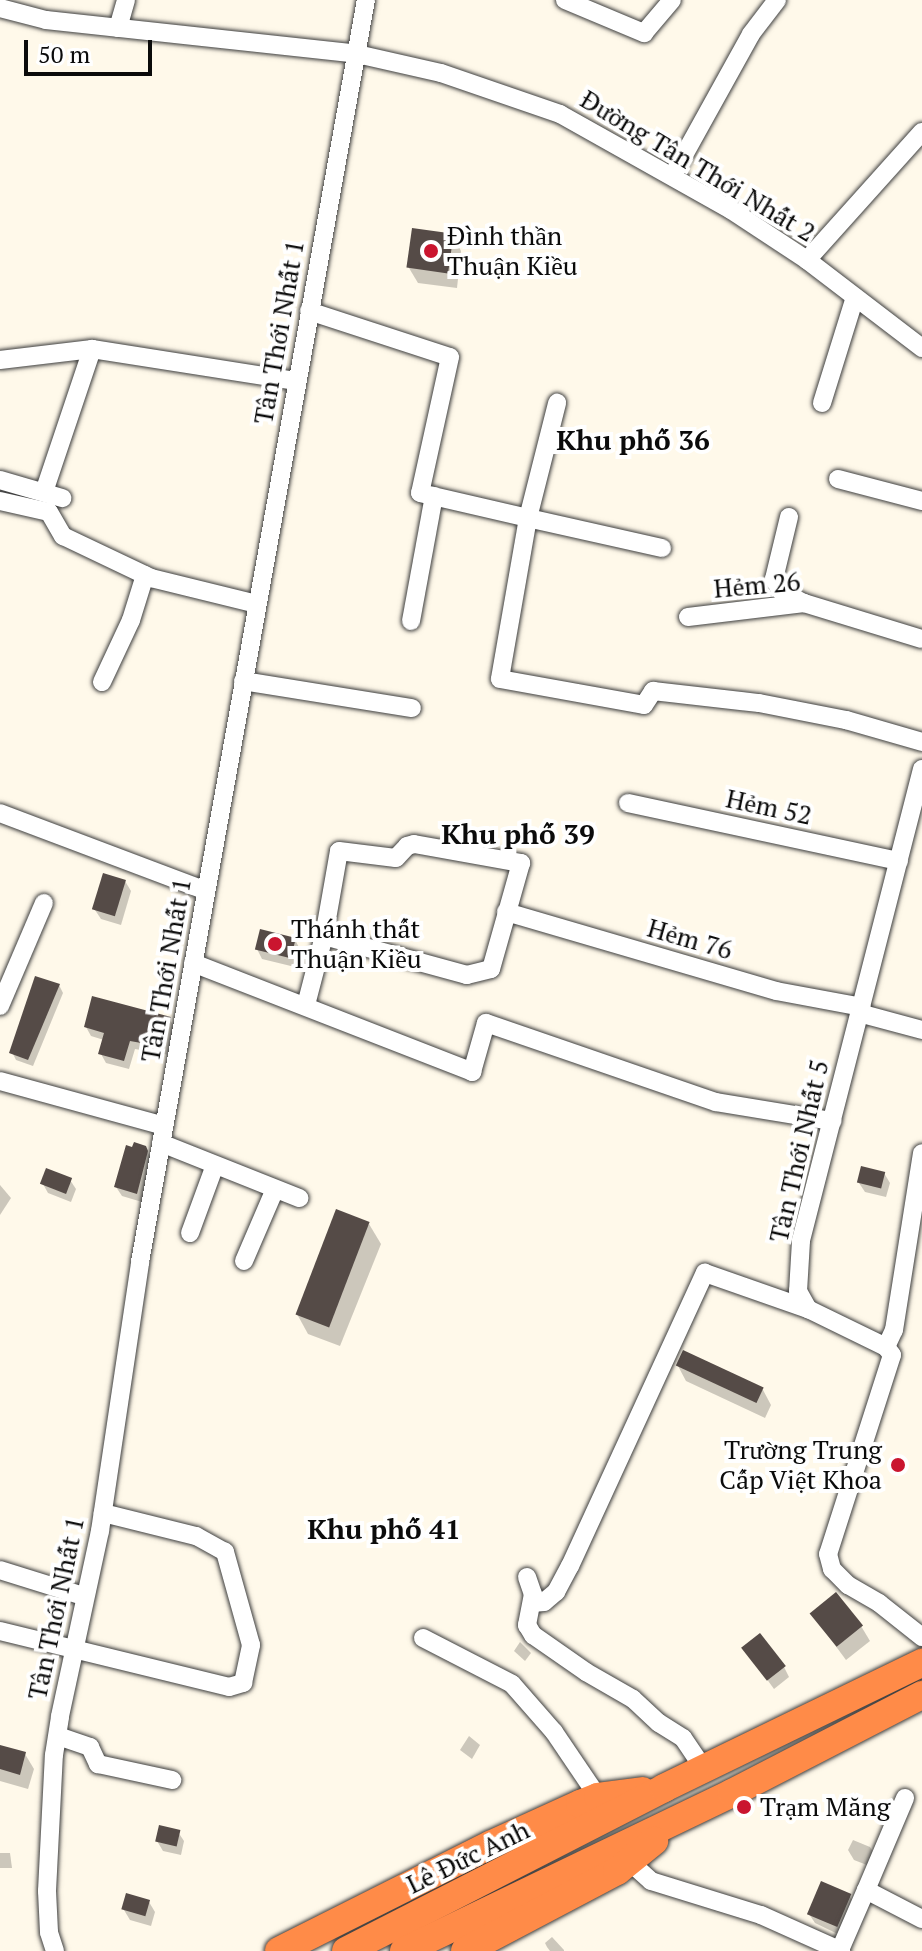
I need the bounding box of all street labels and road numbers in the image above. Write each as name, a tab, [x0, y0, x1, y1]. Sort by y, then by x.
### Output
street label: Đường Tân Thới Nhất 2	[575, 84, 821, 248]
street label: Tân Thới Nhất 1	[247, 237, 311, 427]
street label: Hẻm 26	[712, 566, 802, 604]
street label: Hẻm 52	[723, 783, 815, 831]
street label: Tân Thới Nhất 1	[134, 875, 198, 1065]
street label: Hẻm 76	[644, 912, 736, 966]
street label: Tân Thới Nhất 5	[763, 1057, 835, 1245]
street label: Tân Thới Nhất 1	[21, 1514, 91, 1702]
street label: Lê Đức Anh	[401, 1814, 535, 1900]

